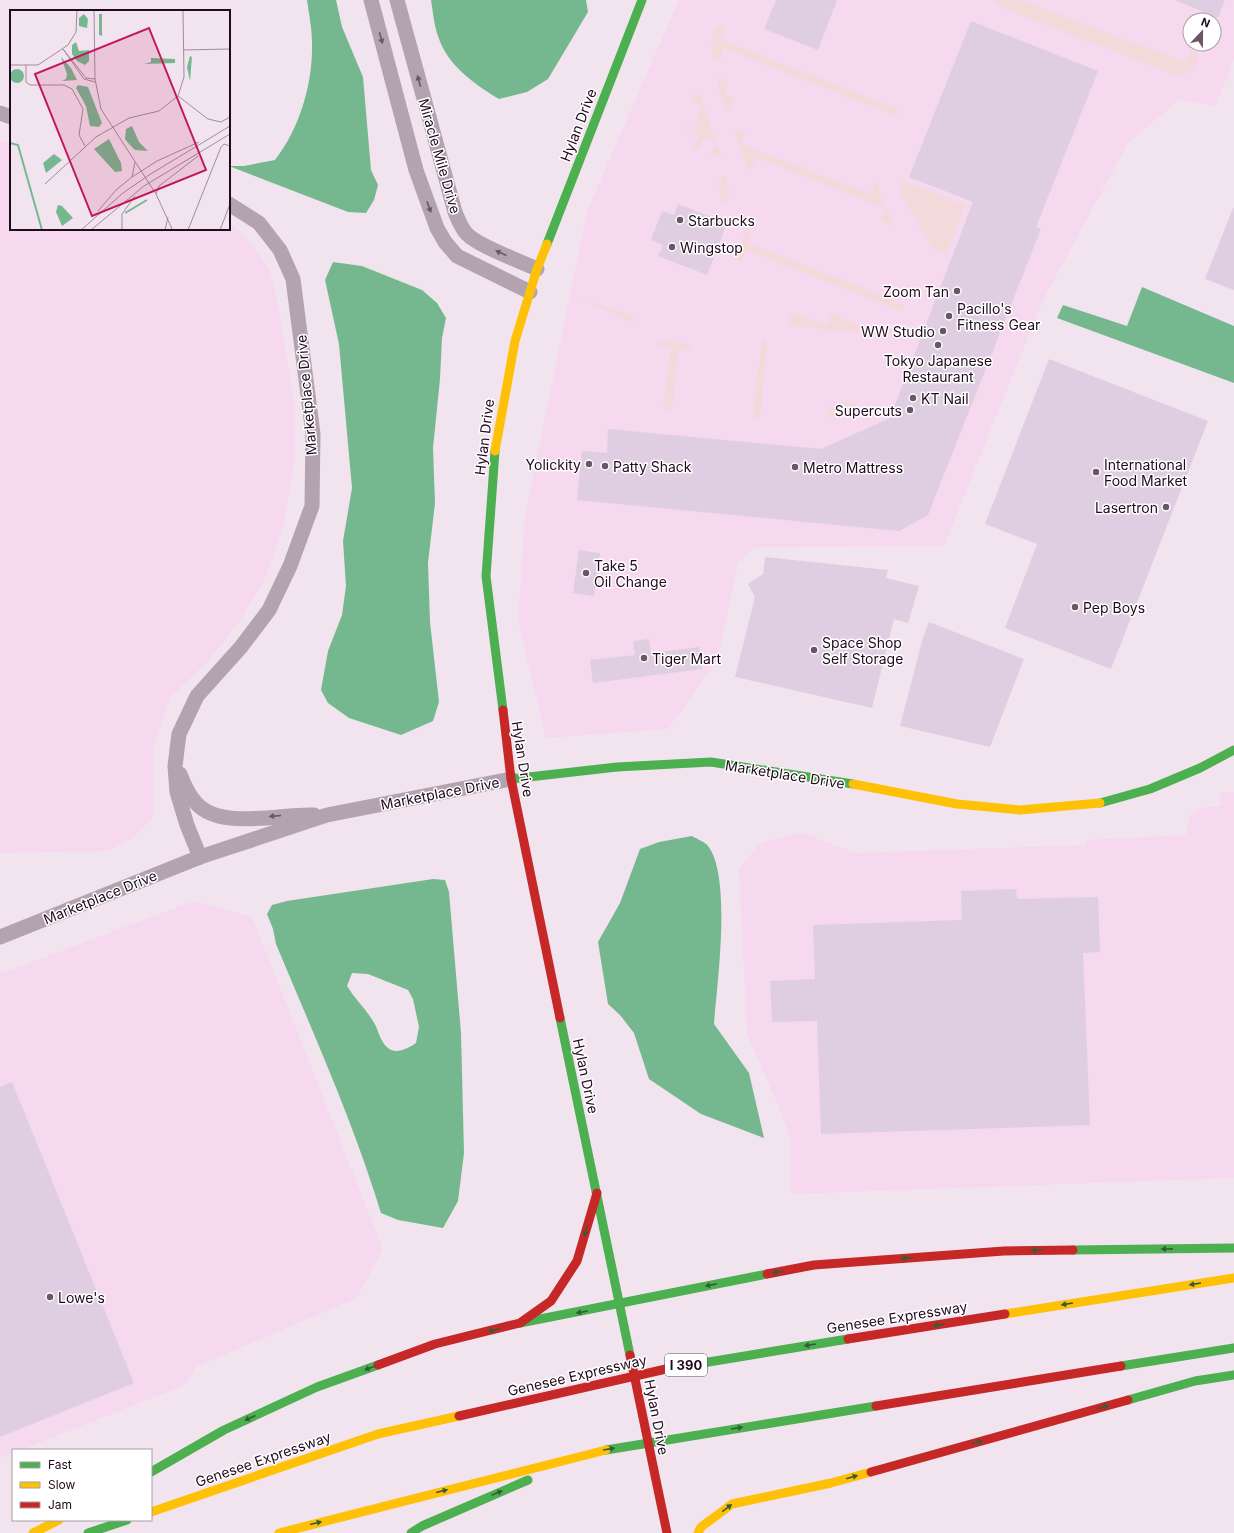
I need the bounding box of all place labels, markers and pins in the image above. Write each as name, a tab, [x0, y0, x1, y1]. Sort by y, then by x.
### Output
place label: Starbucks	[688, 212, 755, 229]
marker: Starbucks	[675, 215, 685, 225]
place label: Wingstop	[680, 239, 743, 256]
marker: Wingstop	[667, 242, 677, 252]
place label: Zoom Tan	[883, 283, 949, 300]
marker: Zoom Tan	[952, 286, 962, 296]
place label: Pacillo's Fitness Gear	[957, 300, 1040, 333]
marker: Pacillo's Fitness Gear	[944, 311, 954, 321]
place label: WW Studio	[861, 323, 935, 340]
marker: WW Studio	[938, 326, 948, 336]
marker: Tokyo Japanese Restaurant	[933, 340, 943, 350]
place label: Tokyo Japanese Restaurant	[884, 352, 992, 385]
place label: KT Nail	[921, 390, 969, 407]
marker: KT Nail	[908, 393, 918, 403]
place label: Supercuts	[835, 402, 902, 419]
marker: Supercuts	[905, 405, 915, 415]
place label: Yolickity	[526, 456, 581, 473]
place label: International Food Market	[1104, 456, 1188, 489]
place label: Patty Shack	[613, 458, 692, 475]
marker: Yolickity	[584, 459, 594, 469]
place label: Metro Mattress	[803, 459, 903, 476]
marker: Patty Shack	[600, 461, 610, 471]
marker: Metro Mattress	[790, 462, 800, 472]
marker: International Food Market	[1091, 467, 1101, 477]
place label: Lasertron	[1095, 499, 1158, 516]
marker: Lasertron	[1161, 502, 1171, 512]
place label: Take 5 Oil Change	[594, 557, 667, 590]
marker: Take 5 Oil Change	[581, 568, 591, 578]
place label: Pep Boys	[1083, 599, 1145, 616]
marker: Pep Boys	[1070, 602, 1080, 612]
place label: Space Shop Self Storage	[822, 634, 903, 667]
marker: Space Shop Self Storage	[809, 645, 819, 655]
place label: Tiger Mart	[652, 650, 721, 667]
marker: Tiger Mart	[639, 653, 649, 663]
place label: Lowe's	[58, 1289, 105, 1306]
marker: Lowe's	[45, 1292, 55, 1302]

